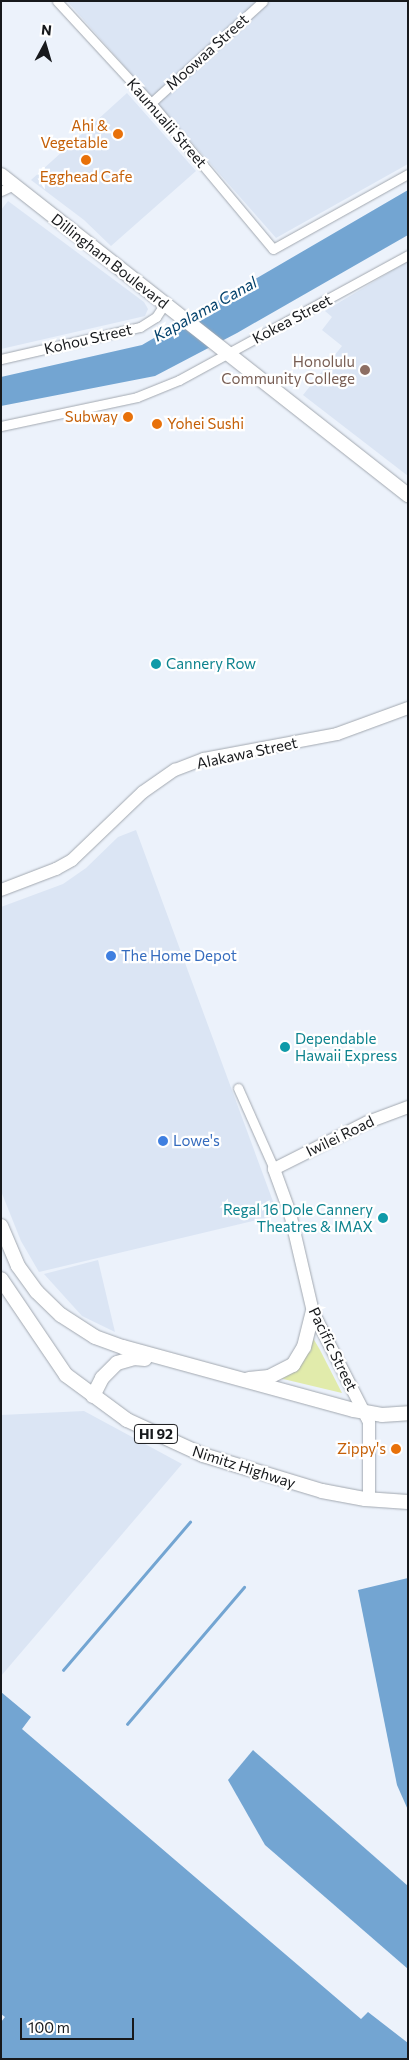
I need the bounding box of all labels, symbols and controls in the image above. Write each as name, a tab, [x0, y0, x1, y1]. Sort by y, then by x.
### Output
street label: Moowaa Street	[162, 10, 252, 94]
north arrow	[20, 20, 70, 70]
text: N	[41, 21, 53, 39]
street label: Kaumualii Street	[123, 75, 211, 171]
place label: Ahi & Vegetable	[40, 116, 108, 151]
marker: Ahi & Vegetable	[112, 128, 124, 140]
marker: Egghead Cafe	[80, 154, 92, 166]
place label: Egghead Cafe	[40, 168, 132, 186]
street label: Dillingham Boulevard	[48, 210, 172, 312]
water label: Kapalama Canal	[150, 273, 260, 345]
street label: Kokea Street	[249, 291, 335, 347]
street label: Kohou Street	[42, 320, 134, 358]
place label: Honolulu Community College	[221, 352, 355, 387]
marker: Honolulu Community College	[359, 364, 371, 376]
place label: Subway	[65, 408, 118, 426]
marker: Subway	[122, 411, 134, 423]
place label: Yohei Sushi	[167, 415, 244, 433]
marker: Yohei Sushi	[151, 418, 163, 430]
place label: Cannery Row	[166, 655, 256, 673]
marker: Cannery Row	[150, 658, 162, 670]
street label: Alakawa Street	[195, 734, 299, 772]
place label: The Home Depot	[121, 947, 237, 965]
marker: The Home Depot	[105, 950, 117, 962]
place label: Dependable Hawaii Express	[295, 1029, 397, 1064]
marker: Dependable Hawaii Express	[279, 1041, 291, 1053]
street label: Iwilei Road	[303, 1112, 377, 1160]
place label: Lowe's	[173, 1132, 220, 1150]
marker: Lowe's	[157, 1135, 169, 1147]
place label: Regal 16 Dole Cannery Theatres & IMAX	[223, 1200, 373, 1235]
marker: Regal 16 Dole Cannery Theatres & IMAX	[377, 1212, 389, 1224]
street label: Pacific Street	[305, 1304, 361, 1394]
road number: HI 92	[134, 1422, 178, 1446]
place label: Zippy's	[337, 1440, 386, 1458]
street label: Nimitz Highway	[190, 1442, 298, 1492]
marker: Zippy's	[390, 1443, 402, 1455]
scale bar	[22, 2008, 136, 2040]
text: 100 m	[28, 2018, 70, 2036]

